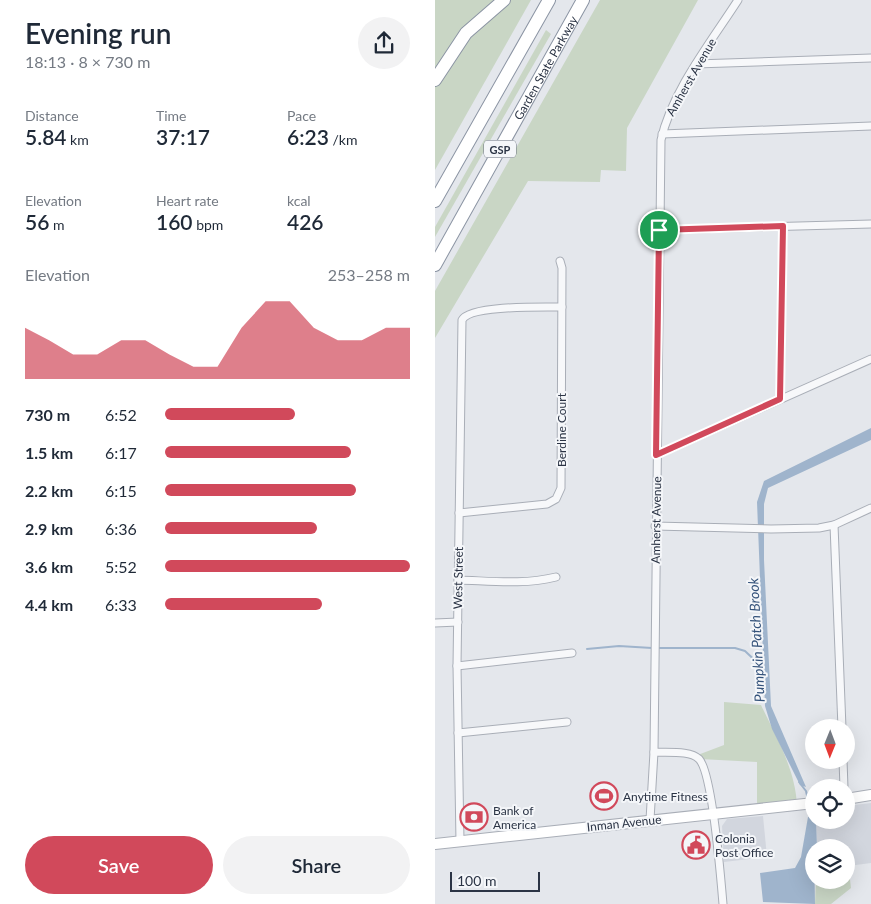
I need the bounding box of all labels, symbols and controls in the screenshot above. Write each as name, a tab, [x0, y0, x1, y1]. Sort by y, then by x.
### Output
street label: Garden State Parkway	[510, 12, 581, 122]
text: Evening run	[25, 16, 171, 50]
button: share	[358, 17, 410, 69]
street label: Amherst Avenue	[663, 35, 719, 119]
text: 18:13 · 8 × 730 m	[25, 52, 150, 71]
text: Distance	[25, 107, 79, 124]
text: Time	[156, 107, 187, 124]
text: Pace	[287, 107, 316, 124]
text: 5.84	[25, 124, 67, 149]
text: 37:17	[156, 124, 210, 149]
text: 6:23	[287, 124, 329, 149]
text: km	[67, 131, 89, 148]
text: /km	[329, 131, 357, 148]
road number: GSP	[484, 140, 516, 158]
text: Elevation	[25, 192, 82, 209]
text: Heart rate	[156, 192, 219, 209]
text: kcal	[287, 192, 311, 209]
text: 56	[25, 209, 49, 234]
text: 160	[156, 209, 193, 234]
text: 426	[287, 209, 324, 234]
pin	[638, 209, 680, 251]
text: m	[49, 216, 64, 233]
text: bpm	[193, 216, 223, 233]
icon: arrive	[645, 216, 673, 244]
text: Elevation	[25, 265, 90, 284]
text: 253–258 m	[328, 265, 410, 284]
street label: Berdine Court	[554, 392, 569, 467]
text: 730 m	[25, 405, 70, 424]
text: 6:52	[105, 405, 137, 424]
text: 1.5 km	[25, 443, 73, 462]
text: 6:17	[105, 443, 137, 462]
street label: Amherst Avenue	[648, 476, 664, 564]
text: 2.2 km	[25, 481, 73, 500]
text: 6:15	[105, 481, 137, 500]
text: 2.9 km	[25, 519, 73, 538]
text: 6:36	[105, 519, 137, 538]
street label: West Street	[450, 546, 466, 609]
text: 3.6 km	[25, 557, 73, 576]
text: 5:52	[105, 557, 137, 576]
water label: Pumpkin Patch Brook	[744, 577, 768, 703]
text: 4.4 km	[25, 595, 73, 614]
text: 6:33	[105, 595, 137, 614]
north arrow	[805, 719, 855, 769]
map controls	[805, 719, 855, 889]
button: locate	[805, 779, 855, 829]
sports icon: Anytime Fitness	[589, 781, 619, 811]
place label: Anytime Fitness	[623, 789, 708, 804]
bank icon: Bank of America	[459, 802, 489, 832]
place label: Bank of America	[493, 803, 536, 832]
street label: Inman Avenue	[586, 812, 662, 834]
public building icon: Colonia Post Office	[681, 830, 711, 860]
place label: Colonia Post Office	[715, 831, 773, 860]
button: Save	[25, 836, 213, 894]
button: Share	[223, 836, 410, 894]
button: layers	[805, 839, 855, 889]
scale bar	[450, 869, 540, 892]
text: 100 m	[457, 872, 496, 889]

